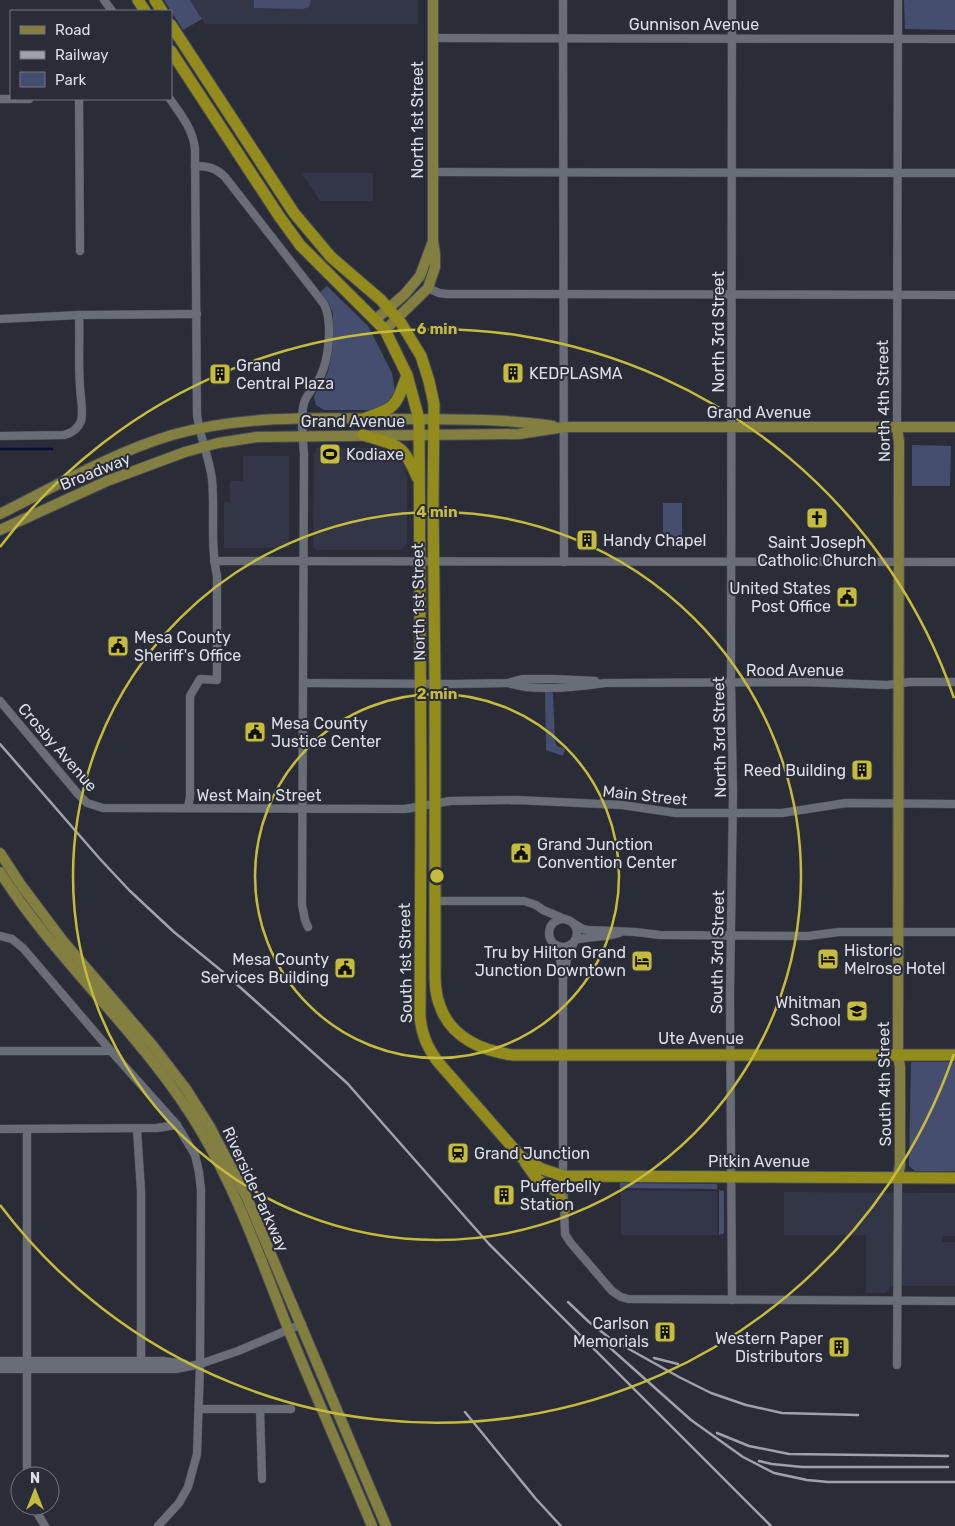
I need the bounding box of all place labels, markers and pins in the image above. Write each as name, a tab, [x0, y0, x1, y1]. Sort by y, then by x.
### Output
place label: Grand Central Plaza	[236, 356, 334, 393]
building icon: KEDPLASMA	[501, 361, 525, 385]
building icon: Grand Central Plaza	[208, 362, 232, 386]
place label: KEDPLASMA	[529, 364, 623, 383]
sports icon: Kodiaxe	[318, 442, 342, 466]
place label: Kodiaxe	[346, 445, 404, 464]
church icon: Saint Joseph Catholic Church	[805, 506, 829, 530]
building icon: Handy Chapel	[575, 528, 599, 552]
place label: Handy Chapel	[603, 531, 706, 550]
place label: Saint Joseph Catholic Church	[757, 533, 877, 570]
place label: United States Post Office	[729, 579, 831, 616]
public building icon: United States Post Office	[835, 585, 859, 609]
place label: Mesa County Sheriff's Office	[134, 628, 241, 665]
public building icon: Mesa County Sheriff's Office	[106, 634, 130, 658]
place label: Mesa County Justice Center	[271, 714, 381, 751]
public building icon: Mesa County Justice Center	[243, 720, 267, 744]
building icon: Reed Building	[850, 758, 874, 782]
place label: Reed Building	[744, 761, 846, 780]
place label: Grand Junction Convention Center	[537, 835, 677, 872]
public building icon: Grand Junction Convention Center	[509, 841, 533, 865]
centre of rings	[428, 867, 446, 885]
place label: Historic Melrose Hotel	[844, 941, 945, 978]
place label: Tru by Hilton Grand Junction Downtown	[475, 943, 626, 980]
hotel icon: Historic Melrose Hotel	[816, 947, 840, 971]
hotel icon: Tru by Hilton Grand Junction Downtown	[630, 949, 654, 973]
place label: Mesa County Services Building	[201, 950, 329, 987]
public building icon: Mesa County Services Building	[333, 956, 357, 980]
place label: Whitman School	[776, 993, 841, 1030]
school or university icon: Whitman School	[845, 999, 869, 1023]
station icon: Grand Junction	[446, 1141, 470, 1165]
place label: Grand Junction	[474, 1144, 590, 1163]
place label: Pufferbelly Station	[520, 1177, 601, 1214]
building icon: Pufferbelly Station	[492, 1183, 516, 1207]
place label: Carlson Memorials	[573, 1314, 649, 1351]
building icon: Carlson Memorials	[653, 1320, 677, 1344]
place label: Western Paper Distributors	[715, 1329, 823, 1366]
building icon: Western Paper Distributors	[827, 1335, 851, 1359]

